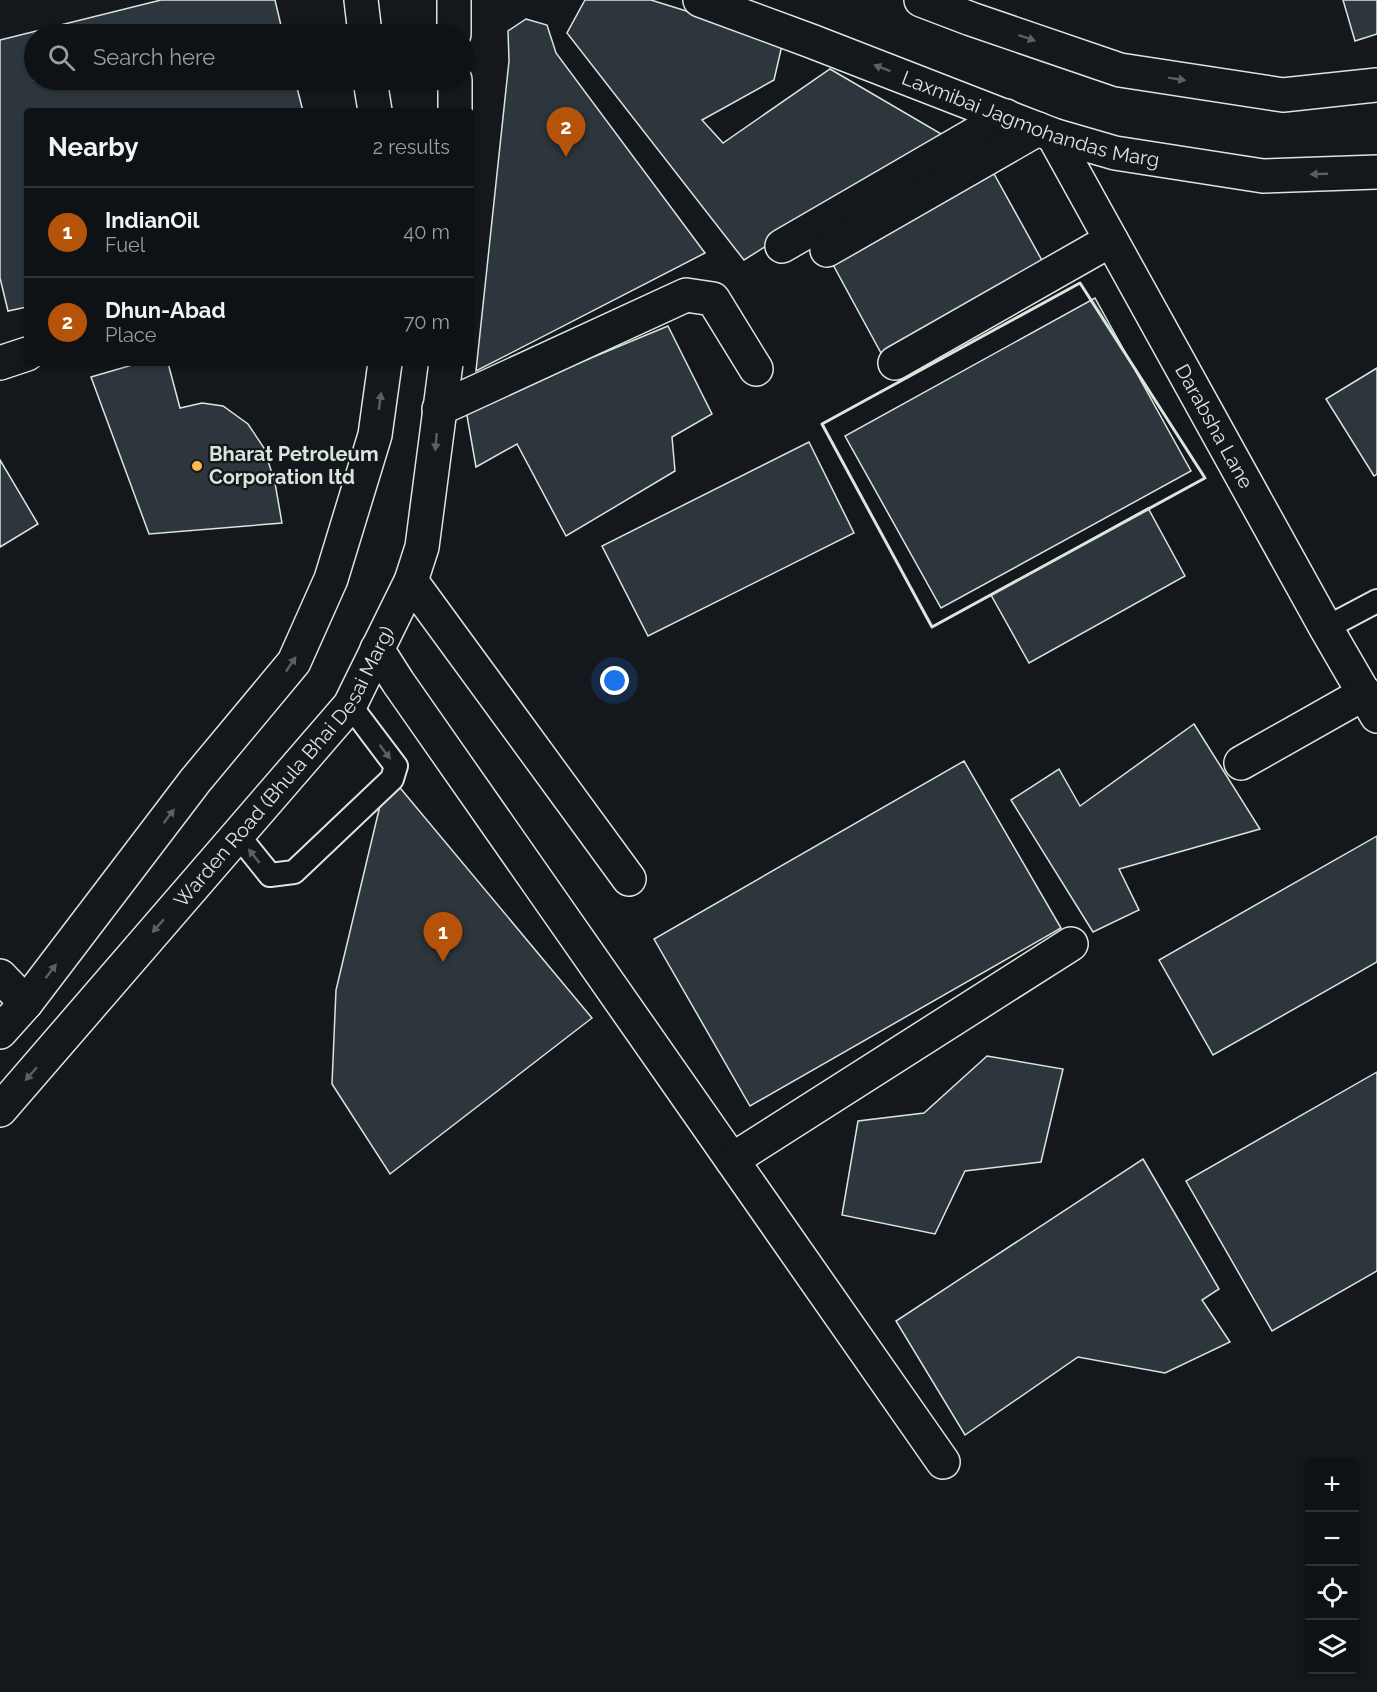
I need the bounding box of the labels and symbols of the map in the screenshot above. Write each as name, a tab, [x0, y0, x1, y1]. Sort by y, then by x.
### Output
one-way arrow	[1018, 34, 1036, 44]
one-way arrow	[872, 62, 890, 72]
street label: Laxmibai Jagmohandas Marg	[898, 65, 1161, 172]
one-way arrow	[1168, 75, 1187, 84]
pin: 2	[546, 108, 586, 157]
one-way arrow	[1309, 170, 1328, 179]
street label: Darabsha Lane	[1170, 360, 1259, 493]
one-way arrow	[376, 391, 385, 410]
one-way arrow	[431, 432, 441, 451]
place label: Bharat Petroleum Corporation ltd	[209, 442, 379, 489]
marker: Bharat Petroleum Corporation ltd	[190, 459, 204, 473]
street label: Warden Road (Bhula Bhai Desai Marg)	[169, 622, 399, 912]
one-way arrow	[285, 656, 297, 672]
your location	[600, 666, 629, 695]
one-way arrow	[379, 744, 391, 760]
one-way arrow	[163, 808, 175, 824]
one-way arrow	[249, 848, 261, 863]
pin: 1	[424, 912, 462, 962]
one-way arrow	[152, 918, 165, 933]
one-way arrow	[44, 963, 56, 978]
one-way arrow	[25, 1066, 38, 1081]

